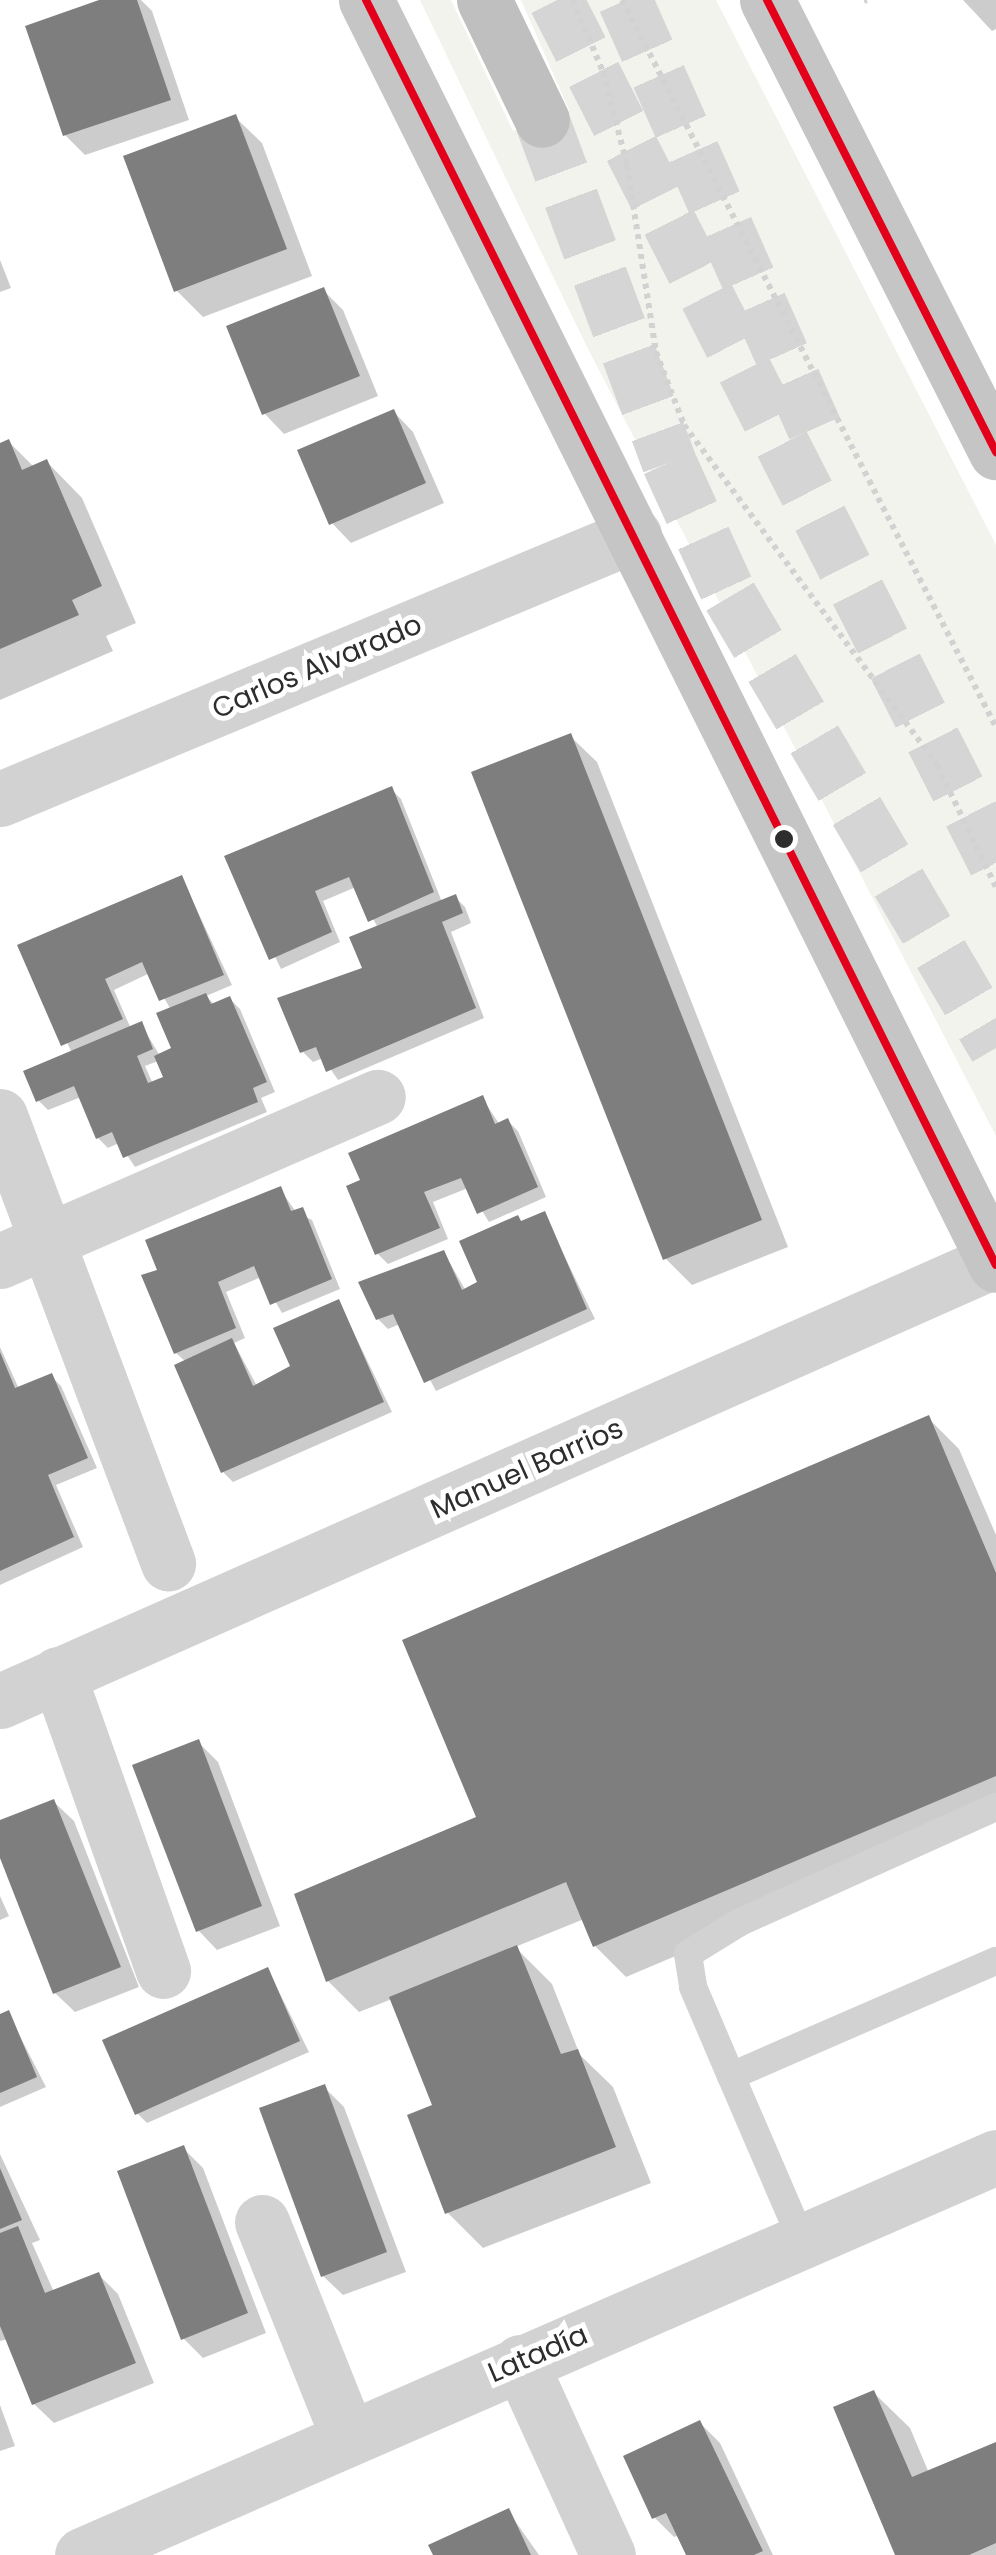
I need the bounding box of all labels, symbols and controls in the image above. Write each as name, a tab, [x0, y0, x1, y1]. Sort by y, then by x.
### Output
street label: Carlos Alvarado	[207, 608, 427, 726]
unlabelled marker	[774, 829, 794, 849]
street label: Manuel Barrios	[426, 1412, 628, 1526]
street label: Latadía	[483, 2318, 593, 2390]

